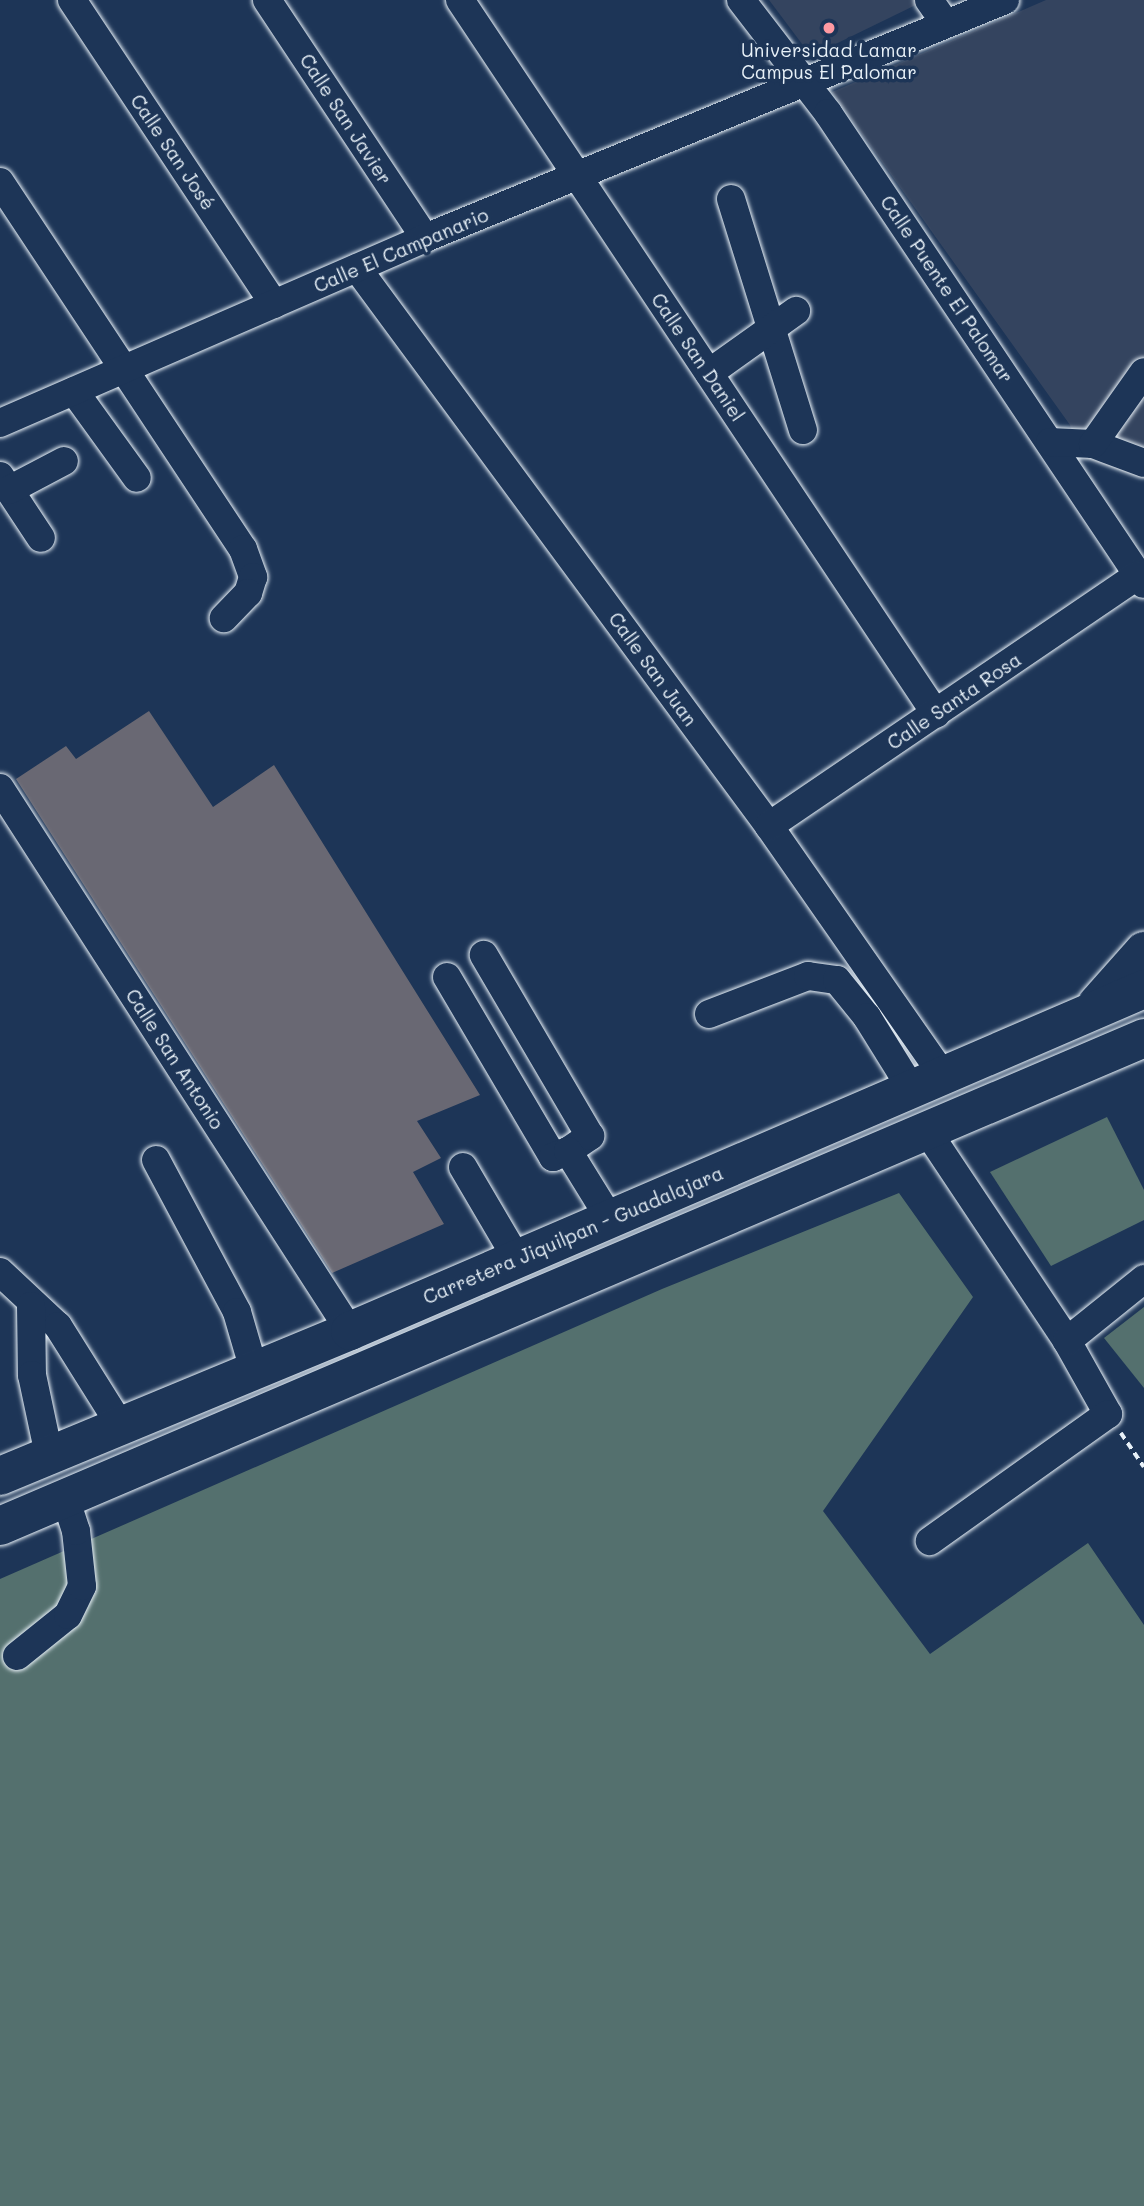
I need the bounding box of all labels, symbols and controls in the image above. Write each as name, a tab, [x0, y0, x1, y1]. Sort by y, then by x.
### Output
marker: Universidad Lamar Campus El Palomar	[821, 20, 837, 36]
place label: Universidad Lamar Campus El Palomar	[741, 39, 917, 83]
street label: Calle San Javier	[295, 49, 397, 189]
street label: Calle San José	[126, 90, 220, 214]
street label: Calle Puente El Palomar	[876, 191, 1018, 387]
street label: Calle El Campanario	[310, 203, 492, 297]
street label: Calle San Daniel	[647, 289, 749, 425]
street label: Calle San Juan	[604, 608, 702, 730]
street label: Calle Santa Rosa	[883, 648, 1025, 754]
street label: Calle San Antonio	[121, 985, 229, 1133]
street label: Carretera Jiquilpan - Guadalajara	[419, 1161, 727, 1309]

